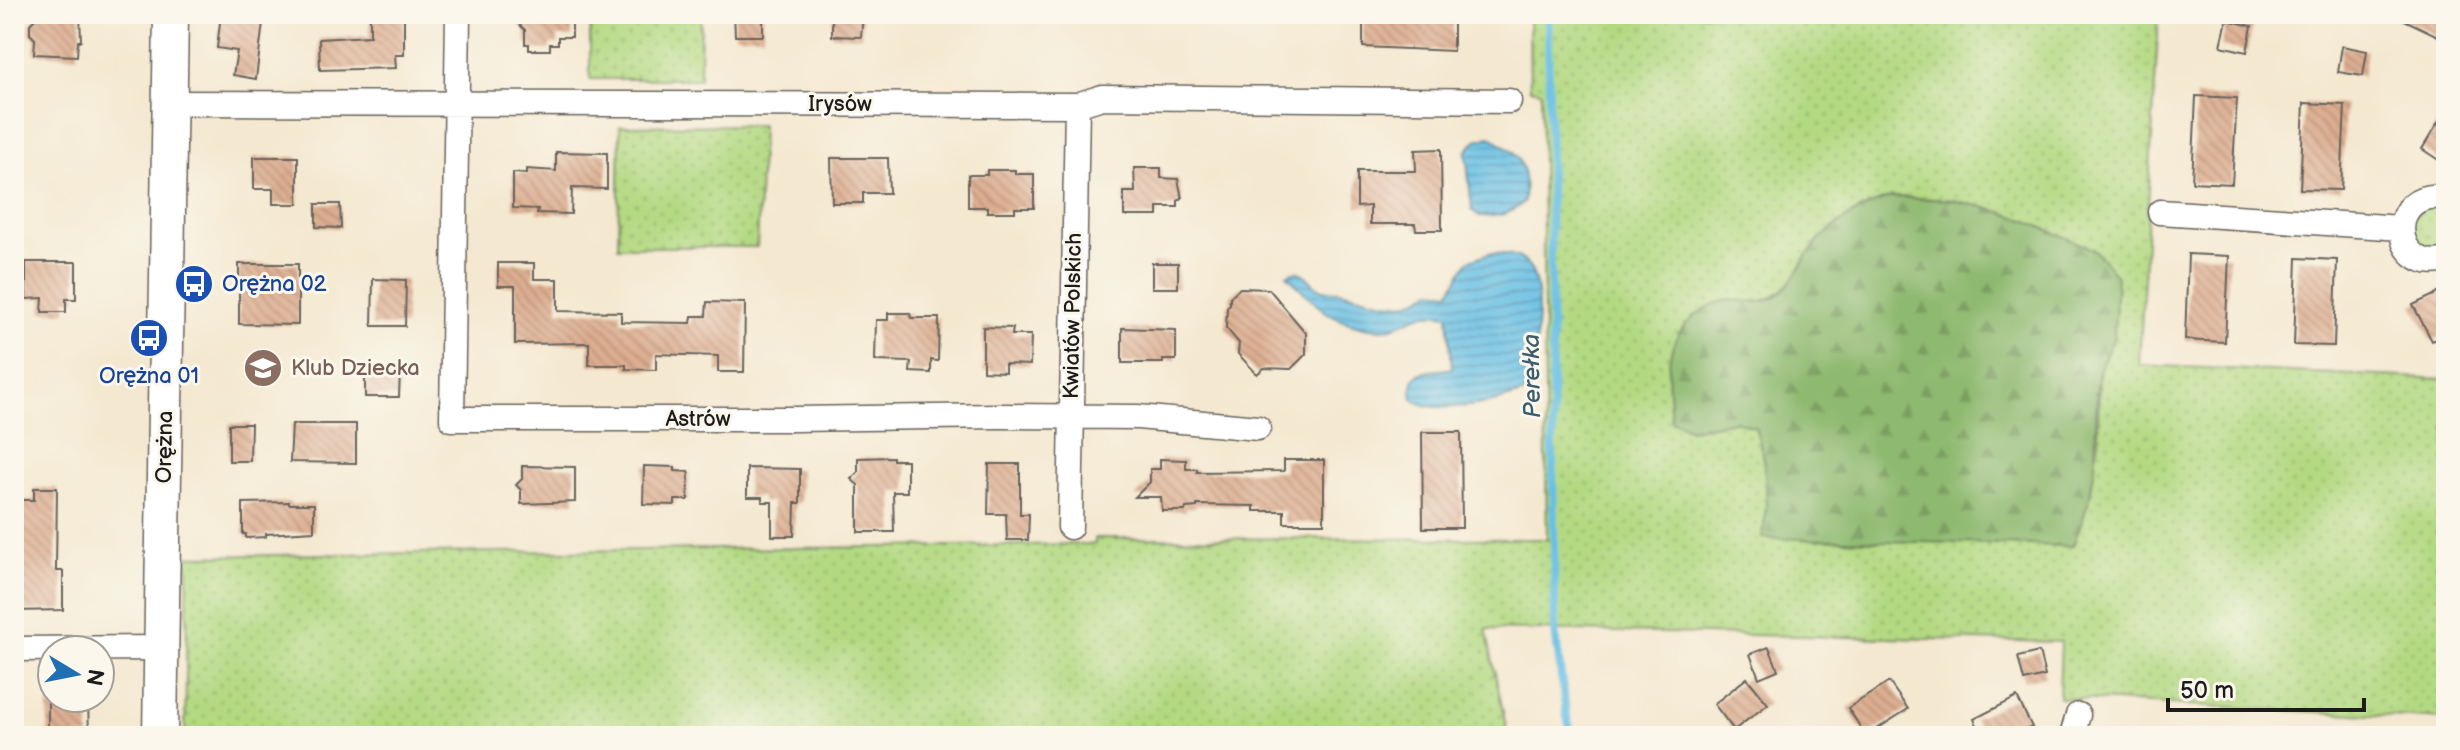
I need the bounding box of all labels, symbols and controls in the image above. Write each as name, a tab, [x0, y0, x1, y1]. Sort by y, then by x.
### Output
street label: Irysów	[808, 91, 872, 118]
street label: Kwiatów Polskich	[1058, 233, 1088, 399]
bus stop icon: Orężna 02	[173, 263, 215, 305]
place label: Orężna 02	[222, 271, 327, 298]
bus stop icon: Orężna 01	[128, 317, 170, 359]
water label: Perełka	[1517, 334, 1547, 418]
school or university icon: Klub Dziecka	[242, 347, 284, 389]
place label: Klub Dziecka	[291, 355, 420, 382]
place label: Orężna 01	[99, 363, 199, 390]
street label: Astrów	[666, 406, 731, 433]
street label: Orężna	[151, 410, 179, 484]
north arrow	[36, 634, 116, 714]
scale bar	[2168, 662, 2364, 712]
text: N	[79, 667, 109, 688]
text: 50 m	[2180, 676, 2234, 705]

